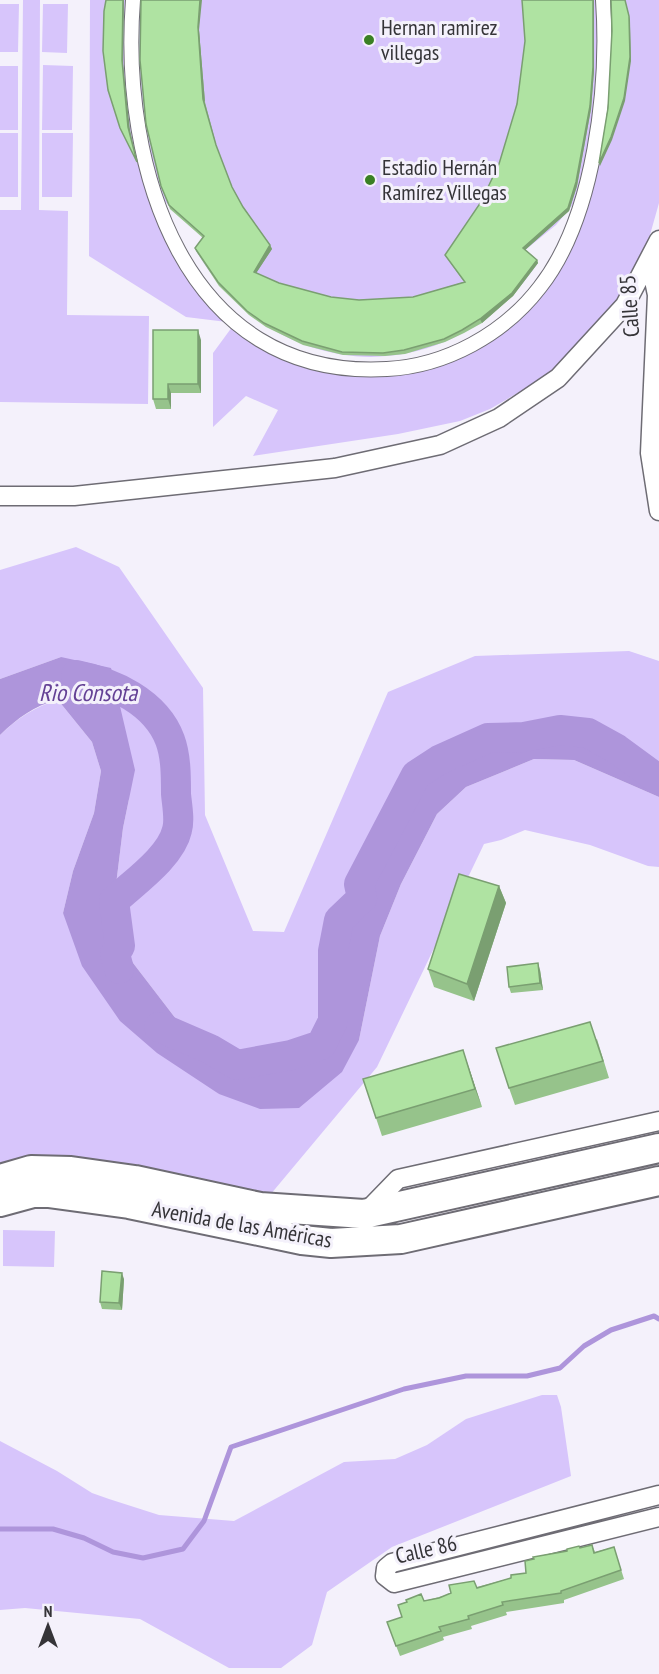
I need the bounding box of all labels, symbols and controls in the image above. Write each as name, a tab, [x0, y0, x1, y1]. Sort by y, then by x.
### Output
place label: Hernan ramirez villegas	[381, 13, 498, 66]
marker: Hernan ramirez villegas	[362, 33, 376, 47]
place label: Estadio Hernán Ramírez Villegas	[382, 153, 507, 206]
marker: Estadio Hernán Ramírez Villegas	[363, 173, 377, 187]
street label: Calle 85	[613, 274, 645, 338]
water label: Rio Consota	[39, 677, 138, 708]
street label: Avenida de las Américas	[150, 1194, 334, 1254]
street label: Calle 86	[392, 1528, 460, 1570]
north arrow	[18, 1596, 78, 1656]
text: N	[44, 1601, 52, 1621]

